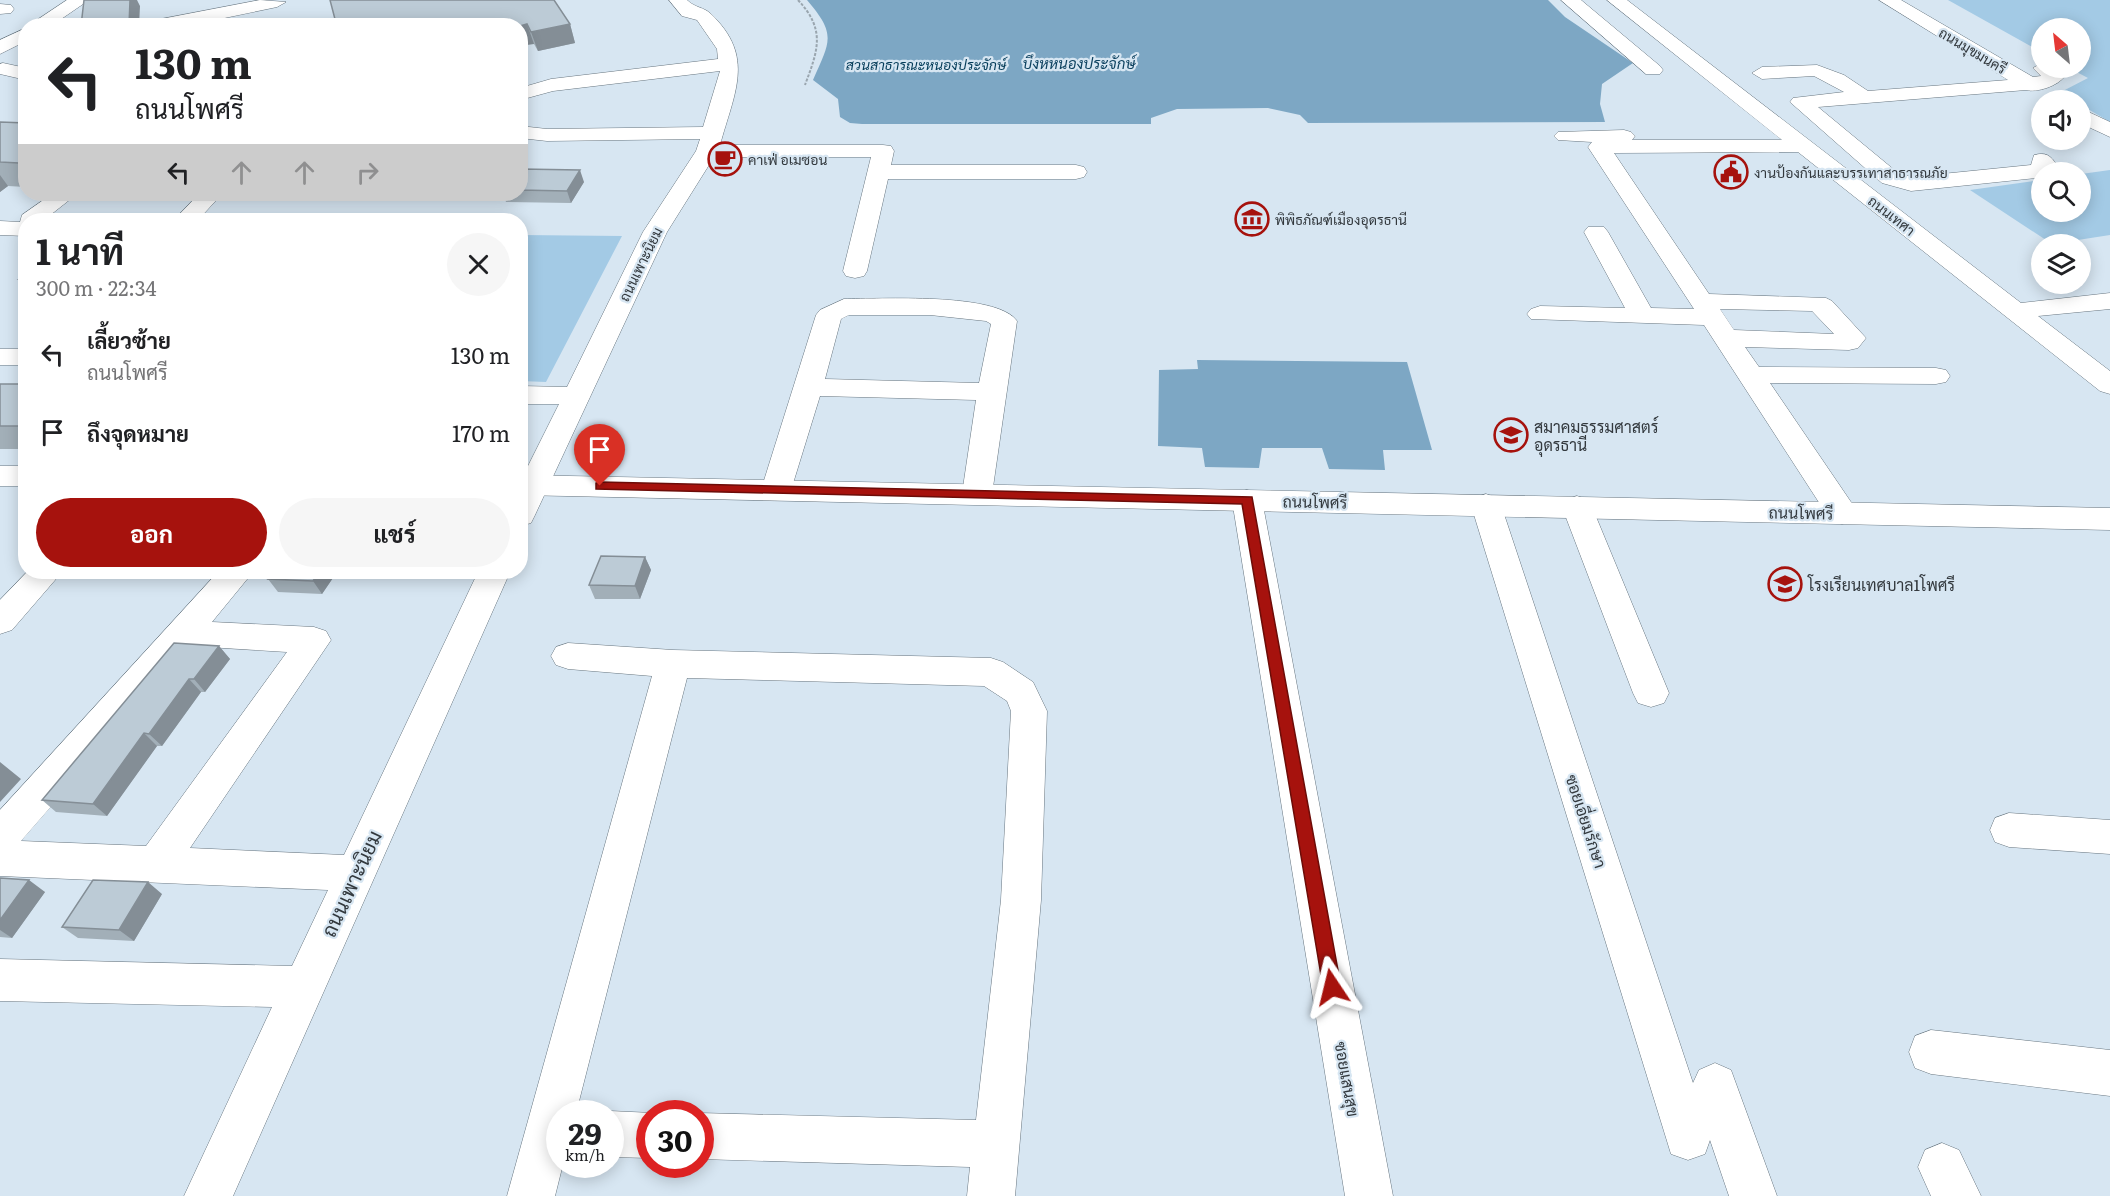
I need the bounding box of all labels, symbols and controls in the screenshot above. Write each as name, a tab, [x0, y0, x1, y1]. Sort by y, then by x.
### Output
north arrow	[2031, 18, 2091, 78]
map controls	[2031, 18, 2091, 294]
street label: ถนนมุขมนครี	[1935, 22, 2011, 79]
text: 130 m	[135, 30, 252, 92]
icon: left	[36, 42, 114, 120]
water label: บึงหหนองประจักษ์	[1023, 51, 1137, 74]
park label: สวนสาธารณะหนองประจักษ์	[846, 54, 1008, 74]
text: ถนนโพศรี	[135, 87, 244, 127]
button: sound	[2031, 90, 2091, 150]
cafe icon: คาเฟ่ อเมซอน	[707, 141, 743, 177]
place label: คาเฟ่ อเมซอน	[748, 149, 827, 169]
public building icon: งานป้องกันและบรรเทาสาธารณภัย	[1713, 154, 1749, 190]
icon: left	[162, 156, 195, 189]
icon: ahead	[225, 156, 258, 189]
icon: ahead	[288, 156, 321, 189]
icon: right	[351, 156, 384, 189]
place label: งานป้องกันและบรรเทาสาธารณภัย	[1754, 162, 1948, 182]
button: search	[2031, 162, 2091, 222]
street label: ถนนเทศา	[1864, 190, 1920, 240]
museum icon: พิพิธภัณฑ์เมืองอุดรธานี	[1234, 201, 1270, 237]
place label: พิพิธภัณฑ์เมืองอุดรธานี	[1275, 209, 1407, 230]
text: 1 นาที	[36, 223, 124, 276]
street label: ถนนเพาะนิยม	[613, 224, 667, 304]
button: close	[447, 233, 510, 296]
button: layers	[2031, 234, 2091, 294]
text: 300 m · 22:34	[36, 272, 157, 302]
text: เลี้ยวซ้าย	[87, 323, 171, 356]
icon: left	[36, 338, 69, 371]
text: 130 m	[451, 338, 510, 371]
text: ถนนโพศรี	[87, 356, 168, 386]
place label: สมาคมธรรมศาสตร์ อุดรธานี	[1534, 414, 1659, 457]
icon: arrive	[36, 416, 69, 449]
text: ถึงจุดหมาย	[87, 416, 189, 449]
text: 170 m	[452, 416, 510, 449]
school or university icon: สมาคมธรรมศาสตร์ อุดรธานี	[1493, 417, 1529, 453]
pin	[574, 424, 625, 486]
icon: arrive	[583, 433, 616, 466]
street label: ถนนโพศรี	[1282, 488, 1348, 514]
button: ออก	[36, 498, 267, 567]
button: แชร์	[279, 498, 510, 567]
street label: ถนนโพศรี	[1768, 499, 1834, 525]
school or university icon: โรงเรียนเทศบาล1โพศรี	[1767, 566, 1803, 602]
place label: โรงเรียนเทศบาล1โพศรี	[1807, 572, 1955, 596]
street label: ซอยเอี่ยมรักษา	[1561, 771, 1614, 871]
street label: ถนนเพาะนิยม	[312, 825, 388, 941]
position arrow	[1300, 955, 1364, 1019]
street label: ซอยแสนสุข	[1329, 1040, 1366, 1119]
speed limit sign: 30	[636, 1100, 714, 1178]
text: 29	[568, 1110, 602, 1154]
text: km/h	[565, 1143, 605, 1166]

